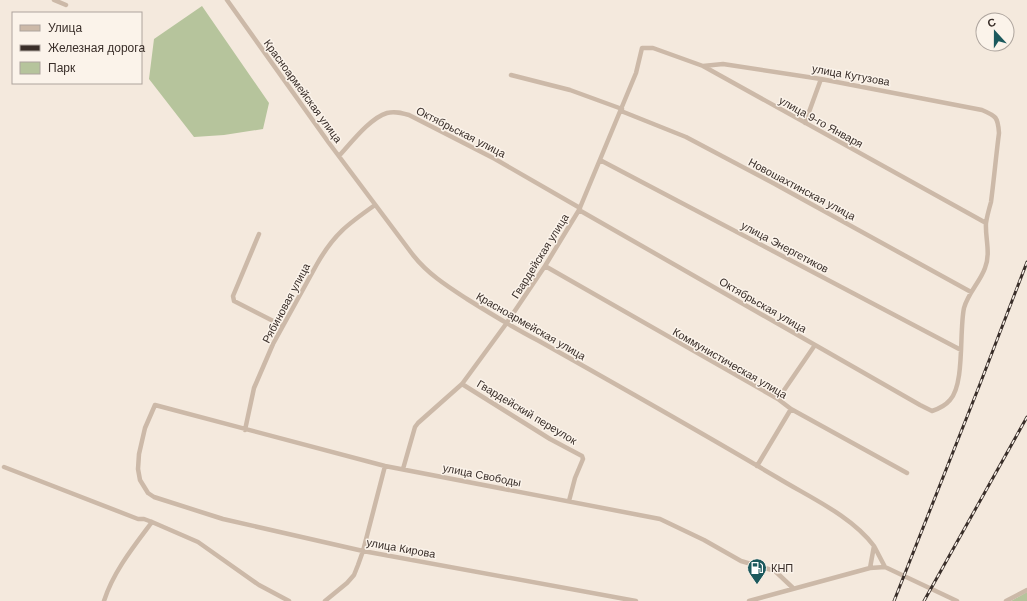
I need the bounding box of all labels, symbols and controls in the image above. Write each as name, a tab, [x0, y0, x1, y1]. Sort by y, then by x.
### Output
legend	[12, 12, 142, 84]
north arrow	[975, 12, 1015, 52]
text: С	[986, 16, 997, 30]
text: Улица	[48, 21, 82, 35]
street label: Красноармейская улица	[262, 37, 345, 146]
text: Железная дорога	[48, 41, 145, 55]
text: Парк	[48, 61, 76, 75]
street label: улица Кутузова	[811, 62, 892, 88]
street label: улица 9-го Января	[777, 94, 865, 150]
street label: Октябрьская улица	[414, 104, 508, 160]
street label: Новошахтинская улица	[746, 156, 858, 223]
street label: Гвардейская улица	[509, 211, 571, 301]
street label: улица Энергетиков	[739, 219, 831, 275]
street label: Рябиновая улица	[260, 260, 313, 345]
street label: Октябрьская улица	[717, 275, 809, 335]
street label: Красноармейская улица	[474, 290, 589, 363]
street label: Коммунистическая улица	[671, 325, 790, 401]
street label: Гвардейский переулок	[475, 377, 579, 447]
street label: улица Свободы	[442, 462, 522, 488]
street label: улица Кирова	[366, 536, 437, 560]
fuel station icon: КНП	[746, 557, 768, 585]
place label: КНП	[771, 562, 793, 574]

